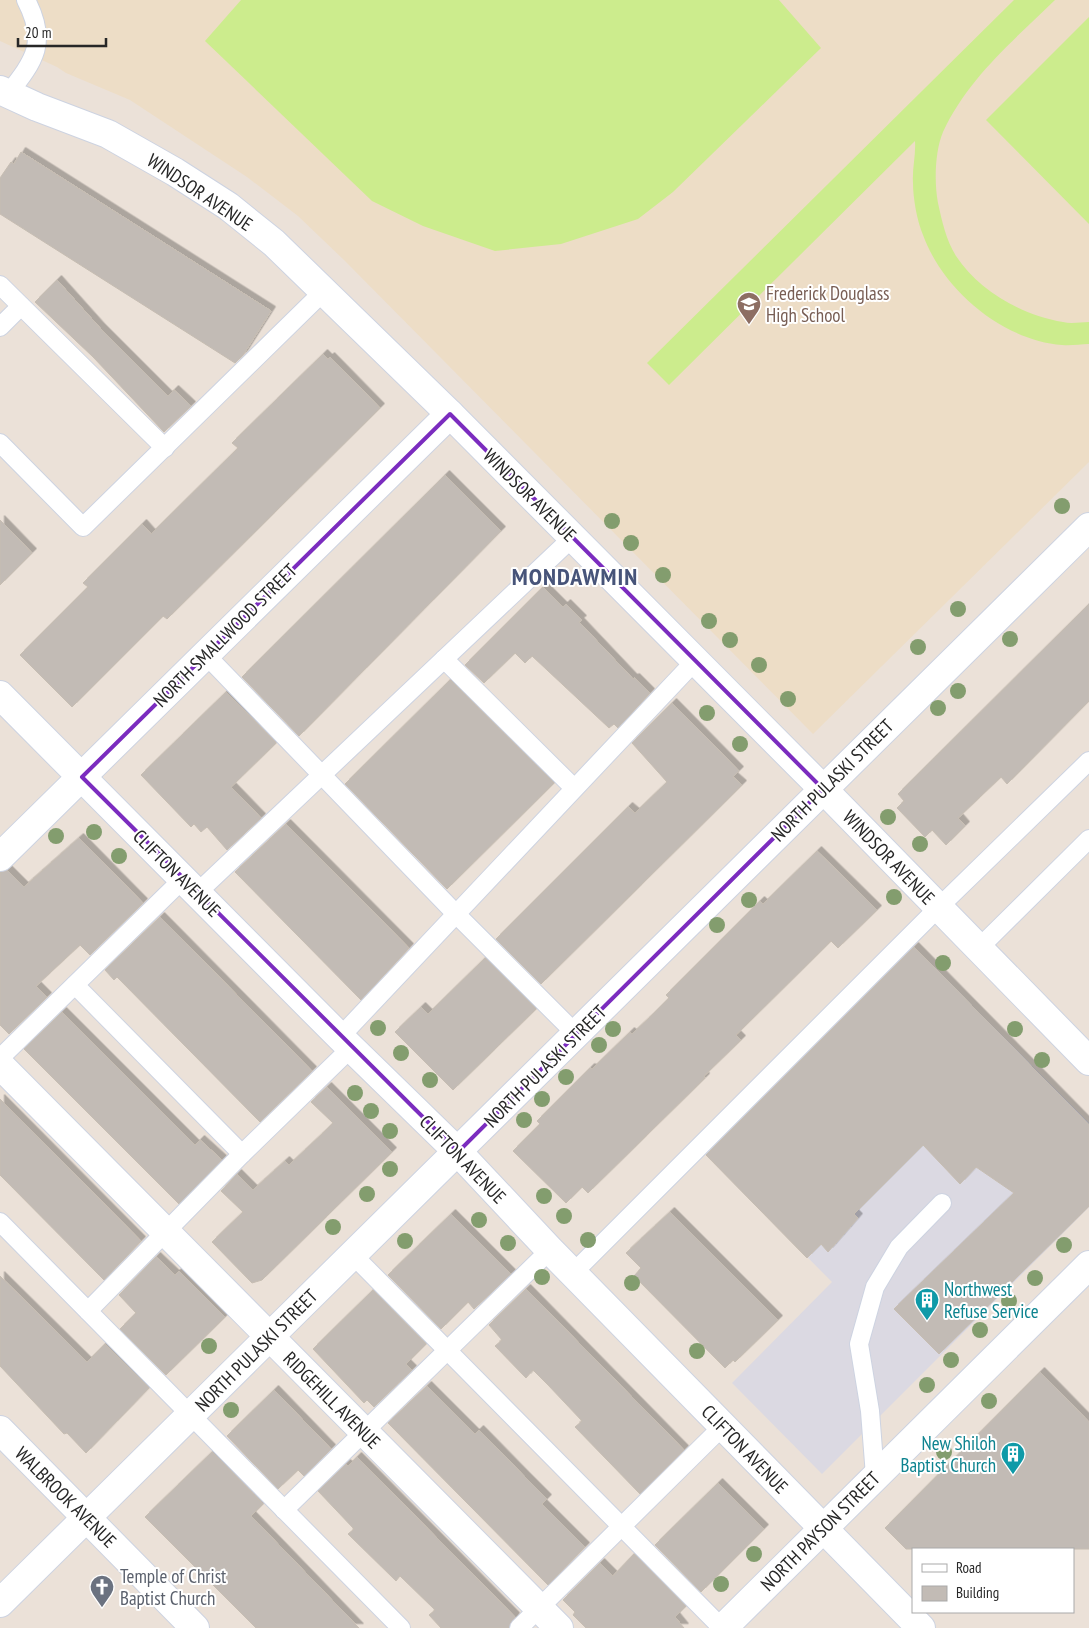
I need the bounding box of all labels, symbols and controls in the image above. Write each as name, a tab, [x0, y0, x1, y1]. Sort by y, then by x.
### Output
scale bar	[18, 15, 105, 47]
text: 20 m	[25, 23, 51, 42]
street label: WINDSOR AVENUE	[143, 148, 257, 236]
place label: Frederick Douglass High School	[766, 281, 890, 327]
school or university icon: Frederick Douglass High School	[736, 291, 762, 325]
street label: WINDSOR AVENUE	[478, 443, 582, 547]
street label: NORTH SMALLWOOD STREET	[148, 558, 302, 712]
district label: MONDAWMIN	[512, 561, 638, 592]
street label: NORTH PULASKI STREET	[766, 713, 899, 846]
street label: WINDSOR AVENUE	[838, 805, 940, 909]
street label: CLIFTON AVENUE	[128, 824, 226, 922]
street label: NORTH PULASKI STREET	[479, 999, 612, 1132]
street label: CLIFTON AVENUE	[415, 1110, 511, 1208]
place label: Northwest Refuse Service	[944, 1277, 1039, 1323]
street label: NORTH PULASKI STREET	[190, 1283, 323, 1416]
building icon: Northwest Refuse Service	[914, 1287, 940, 1321]
street label: RIDGEHILL AVENUE	[278, 1346, 386, 1454]
street label: CLIFTON AVENUE	[697, 1400, 793, 1498]
place label: New Shiloh Baptist Church	[901, 1431, 996, 1477]
street label: WALBROOK AVENUE	[10, 1441, 122, 1553]
building icon: New Shiloh Baptist Church	[1000, 1441, 1026, 1475]
street label: NORTH PAYSON STREET	[755, 1466, 885, 1596]
legend	[912, 1548, 1074, 1613]
text: Road	[956, 1558, 982, 1577]
place label: Temple of Christ Baptist Church	[120, 1564, 227, 1610]
church icon: Temple of Christ Baptist Church	[89, 1574, 115, 1608]
text: Building	[956, 1583, 999, 1602]

